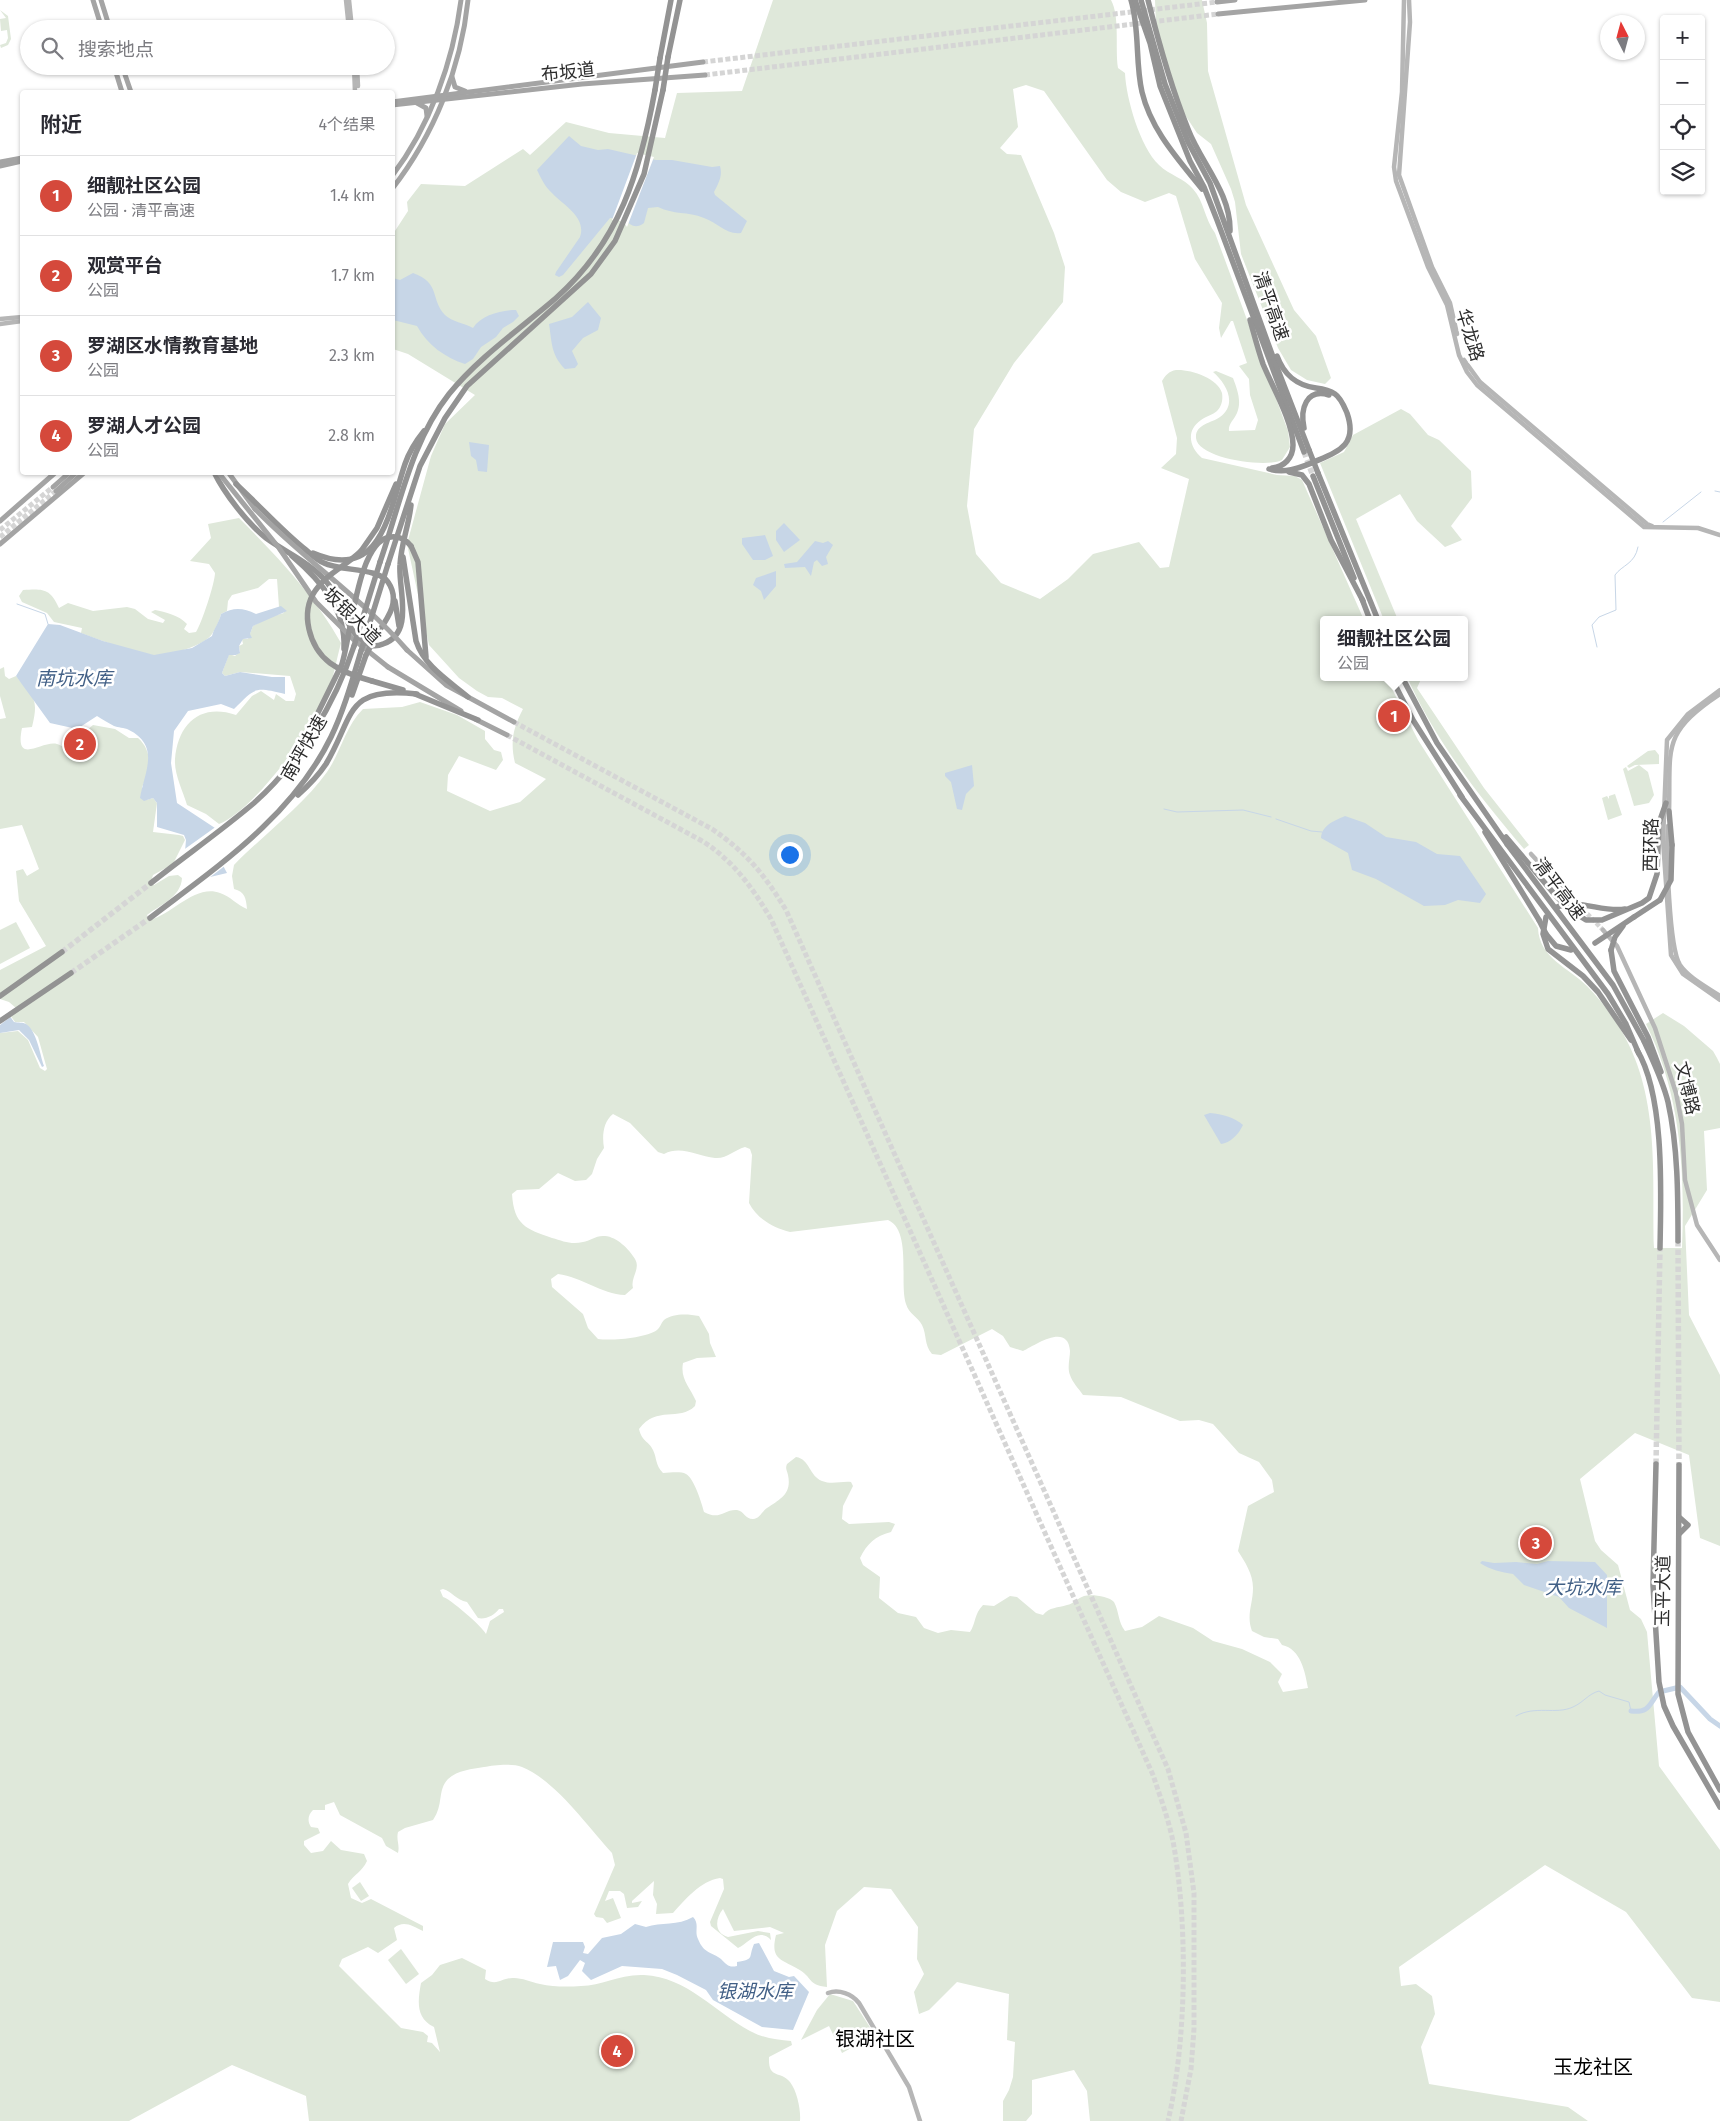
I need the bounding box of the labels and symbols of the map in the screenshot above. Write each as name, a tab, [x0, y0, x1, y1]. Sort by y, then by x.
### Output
north arrow	[1600, 15, 1645, 60]
street label: 布坂道	[540, 58, 596, 86]
street label: 清平高速	[1249, 268, 1293, 344]
street label: 华龙路	[1452, 306, 1488, 364]
street label: 坂银大道	[319, 583, 385, 649]
water label: 南坑水库	[36, 667, 115, 690]
pin: 1	[1378, 697, 1410, 735]
street label: 南坪快速	[276, 711, 332, 785]
pin: 2	[64, 725, 96, 763]
street label: 西环路	[1640, 818, 1662, 872]
your location	[777, 842, 803, 868]
street label: 清平高速	[1529, 854, 1589, 924]
street label: 文博路	[1670, 1059, 1704, 1117]
pin: 3	[1520, 1524, 1552, 1562]
street label: 玉平大道	[1651, 1555, 1675, 1627]
water label: 大坑水库	[1545, 1576, 1624, 1599]
water label: 银湖水库	[717, 1980, 796, 2003]
district label: 银湖社区	[835, 2027, 915, 2051]
pin: 4	[601, 2032, 633, 2070]
district label: 玉龙社区	[1553, 2055, 1633, 2079]

